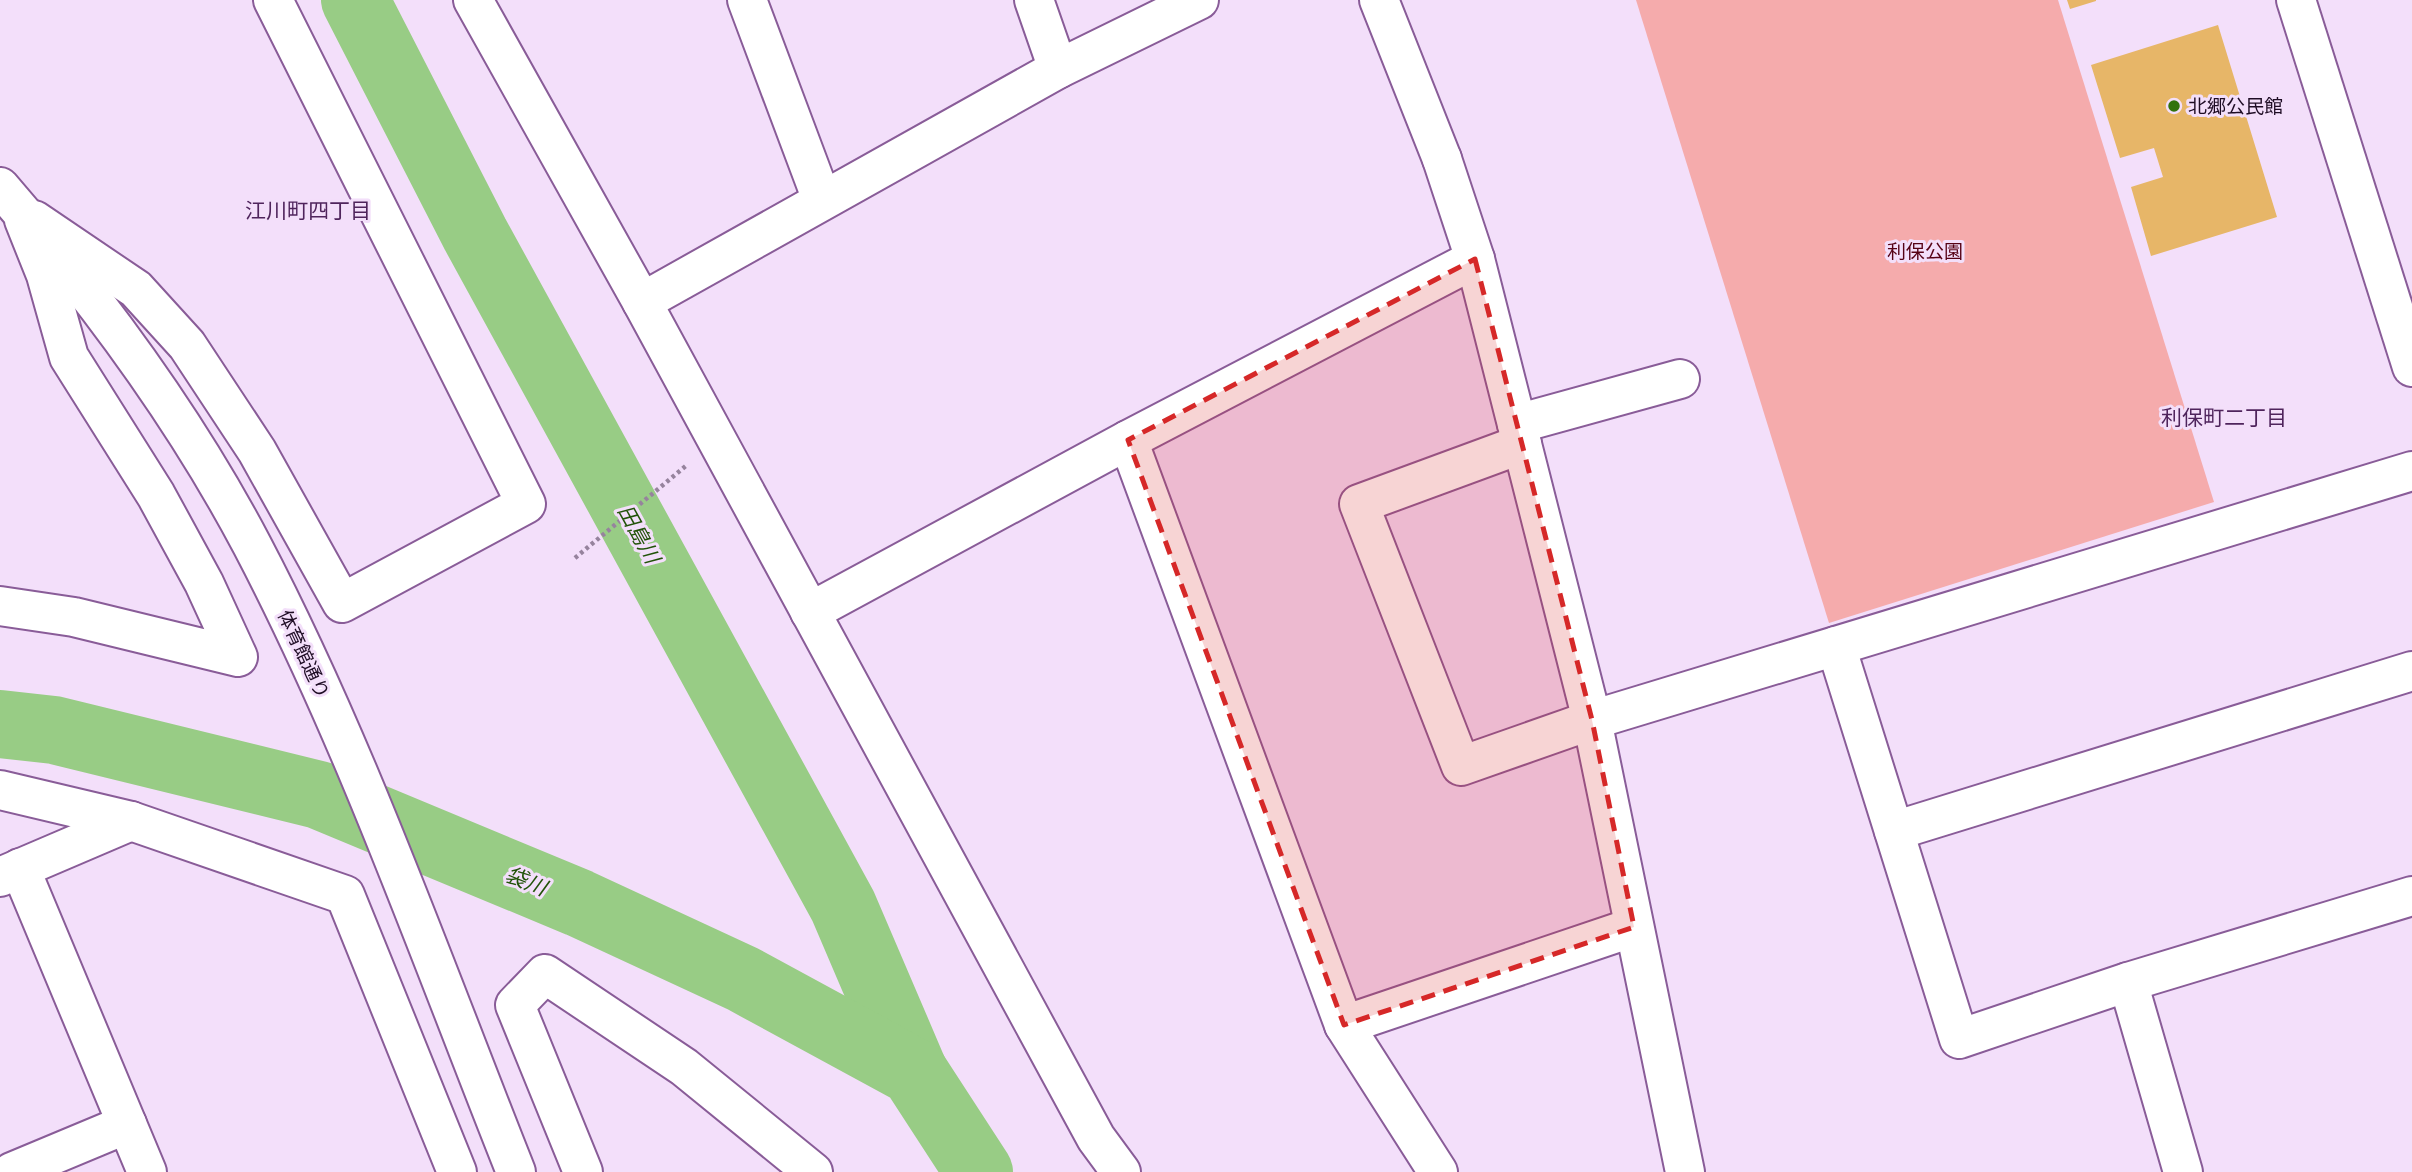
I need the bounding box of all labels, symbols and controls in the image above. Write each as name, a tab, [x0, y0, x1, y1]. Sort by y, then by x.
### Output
place label: 北郷公民館	[2188, 95, 2283, 117]
marker: 北郷公民館	[2166, 98, 2182, 114]
district label: 江川町四丁目	[245, 198, 371, 223]
park label: 利保公園	[1887, 240, 1963, 262]
district label: 利保町二丁目	[2161, 405, 2287, 430]
water label: 田島川	[613, 500, 666, 569]
street label: 体育館通り	[274, 606, 334, 702]
water label: 袋川	[502, 862, 552, 901]

